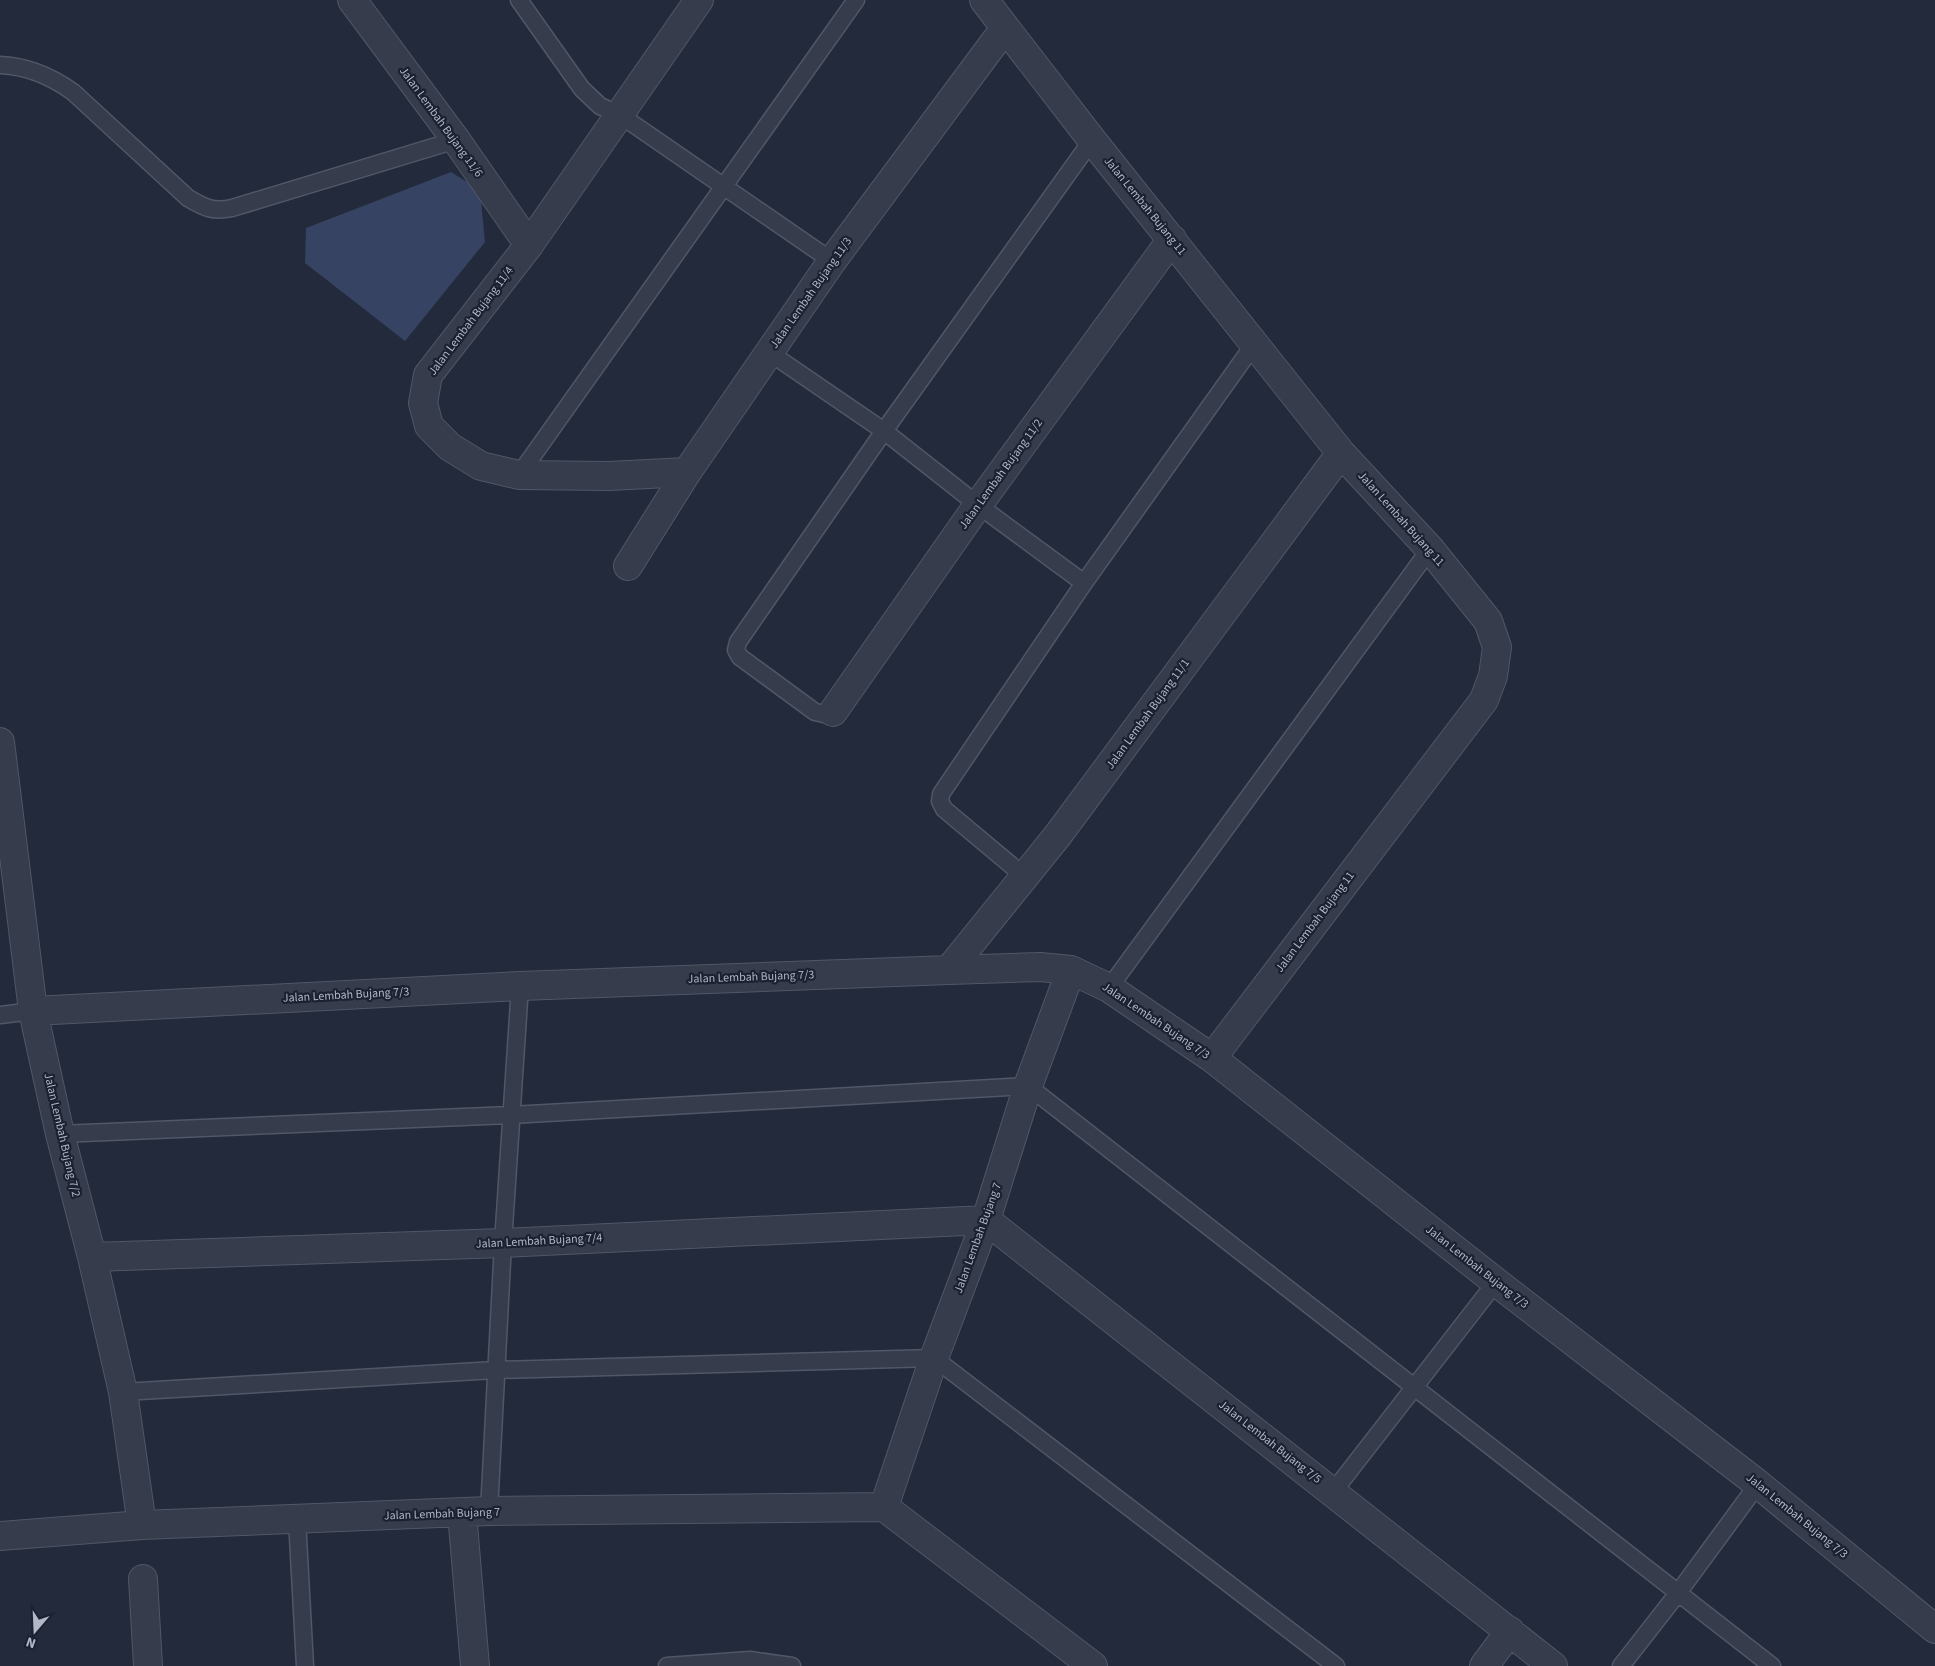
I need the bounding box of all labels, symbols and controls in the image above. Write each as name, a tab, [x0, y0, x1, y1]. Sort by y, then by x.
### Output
street label: Jalan Lembah Bujang 11/6	[395, 63, 487, 181]
street label: Jalan Lembah Bujang 11	[1100, 153, 1190, 259]
street label: Jalan Lembah Bujang 11/3	[766, 234, 856, 352]
street label: Jalan Lembah Bujang 11/4	[424, 263, 518, 379]
street label: Jalan Lembah Bujang 11/2	[955, 415, 1047, 533]
street label: Jalan Lembah Bujang 11	[1354, 468, 1448, 570]
street label: Jalan Lembah Bujang 11/1	[1102, 655, 1194, 773]
street label: Jalan Lembah Bujang 11	[1271, 868, 1359, 976]
street label: Jalan Lembah Bujang 7/3	[687, 966, 815, 988]
street label: Jalan Lembah Bujang 7/3	[1099, 979, 1213, 1063]
street label: Jalan Lembah Bujang 7/3	[282, 983, 410, 1007]
street label: Jalan Lembah Bujang 7/2	[39, 1071, 85, 1199]
street label: Jalan Lembah Bujang 7	[950, 1180, 1006, 1296]
street label: Jalan Lembah Bujang 7/3	[1422, 1221, 1532, 1313]
street label: Jalan Lembah Bujang 7/4	[475, 1229, 603, 1253]
street label: Jalan Lembah Bujang 7/5	[1215, 1396, 1325, 1488]
street label: Jalan Lembah Bujang 7/3	[1742, 1470, 1852, 1562]
street label: Jalan Lembah Bujang 7	[383, 1503, 501, 1525]
north arrow	[10, 1606, 60, 1656]
text: N	[23, 1631, 39, 1653]

